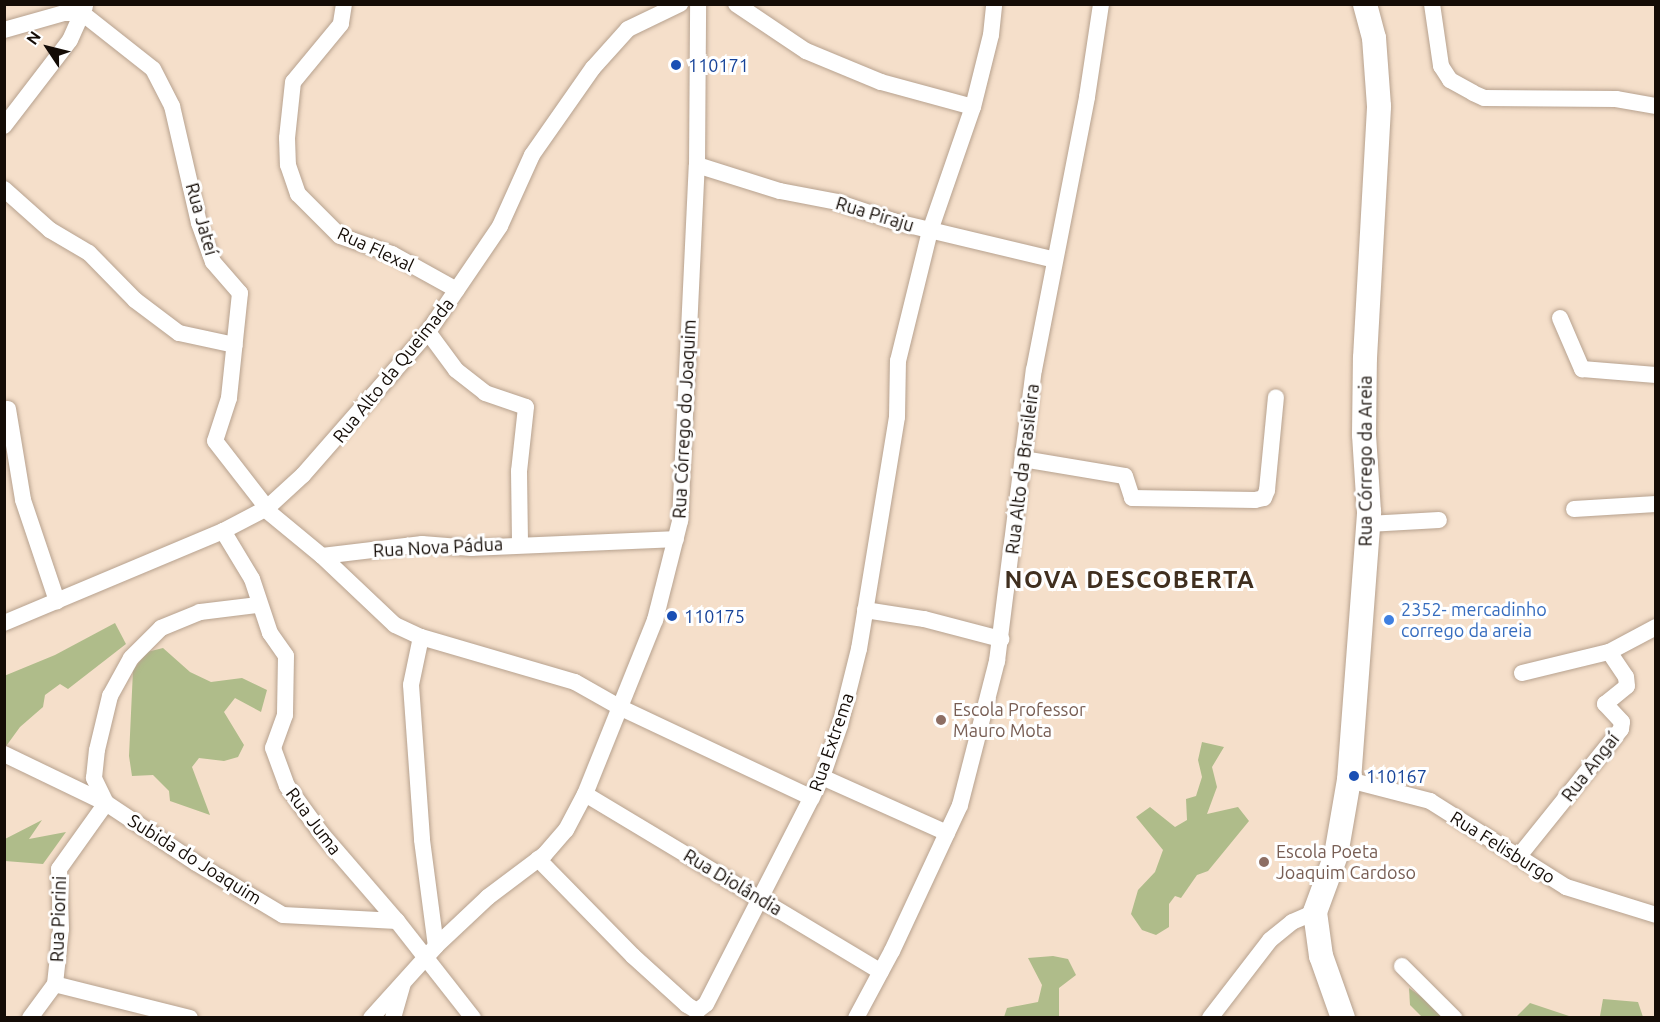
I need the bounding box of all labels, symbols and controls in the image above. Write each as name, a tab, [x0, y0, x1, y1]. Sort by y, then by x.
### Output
north arrow	[18, 18, 78, 78]
text: N	[22, 28, 44, 48]
place label: 110171	[688, 54, 749, 76]
marker: 110171	[669, 58, 683, 72]
street label: Rua Jateí	[181, 180, 223, 258]
street label: Rua Piraju	[833, 192, 917, 236]
street label: Rua Flexal	[334, 222, 418, 276]
street label: Rua Alto da Queimada	[328, 293, 458, 447]
street label: Rua Córrego do Joaquim	[668, 319, 700, 519]
street label: Rua Córrego da Areia	[1354, 376, 1376, 546]
street label: Rua Alto da Brasileira	[1001, 383, 1043, 555]
street label: Rua Nova Pádua	[372, 533, 504, 561]
district label: NOVA DESCOBERTA	[1005, 566, 1255, 594]
place label: 2352- mercadinho corrego da areia	[1401, 599, 1547, 642]
place label: 110175	[684, 605, 745, 627]
marker: 110175	[665, 609, 679, 623]
marker: 2352- mercadinho corrego da areia	[1382, 613, 1396, 627]
street label: Rua Extrema	[804, 690, 858, 794]
place label: Escola Professor Mauro Mota	[953, 699, 1086, 742]
marker: Escola Professor Mauro Mota	[934, 713, 948, 727]
street label: Rua Angaí	[1557, 729, 1623, 805]
place label: 110167	[1366, 765, 1427, 787]
marker: 110167	[1347, 769, 1361, 783]
street label: Rua Juma	[282, 783, 346, 859]
street label: Rua Felisburgo	[1447, 806, 1559, 888]
street label: Subida do Joaquim	[124, 809, 266, 909]
place label: Escola Poeta Joaquim Cardoso	[1276, 841, 1416, 884]
street label: Rua Diolândia	[680, 844, 786, 920]
marker: Escola Poeta Joaquim Cardoso	[1257, 855, 1271, 869]
street label: Rua Piorini	[46, 875, 70, 963]

